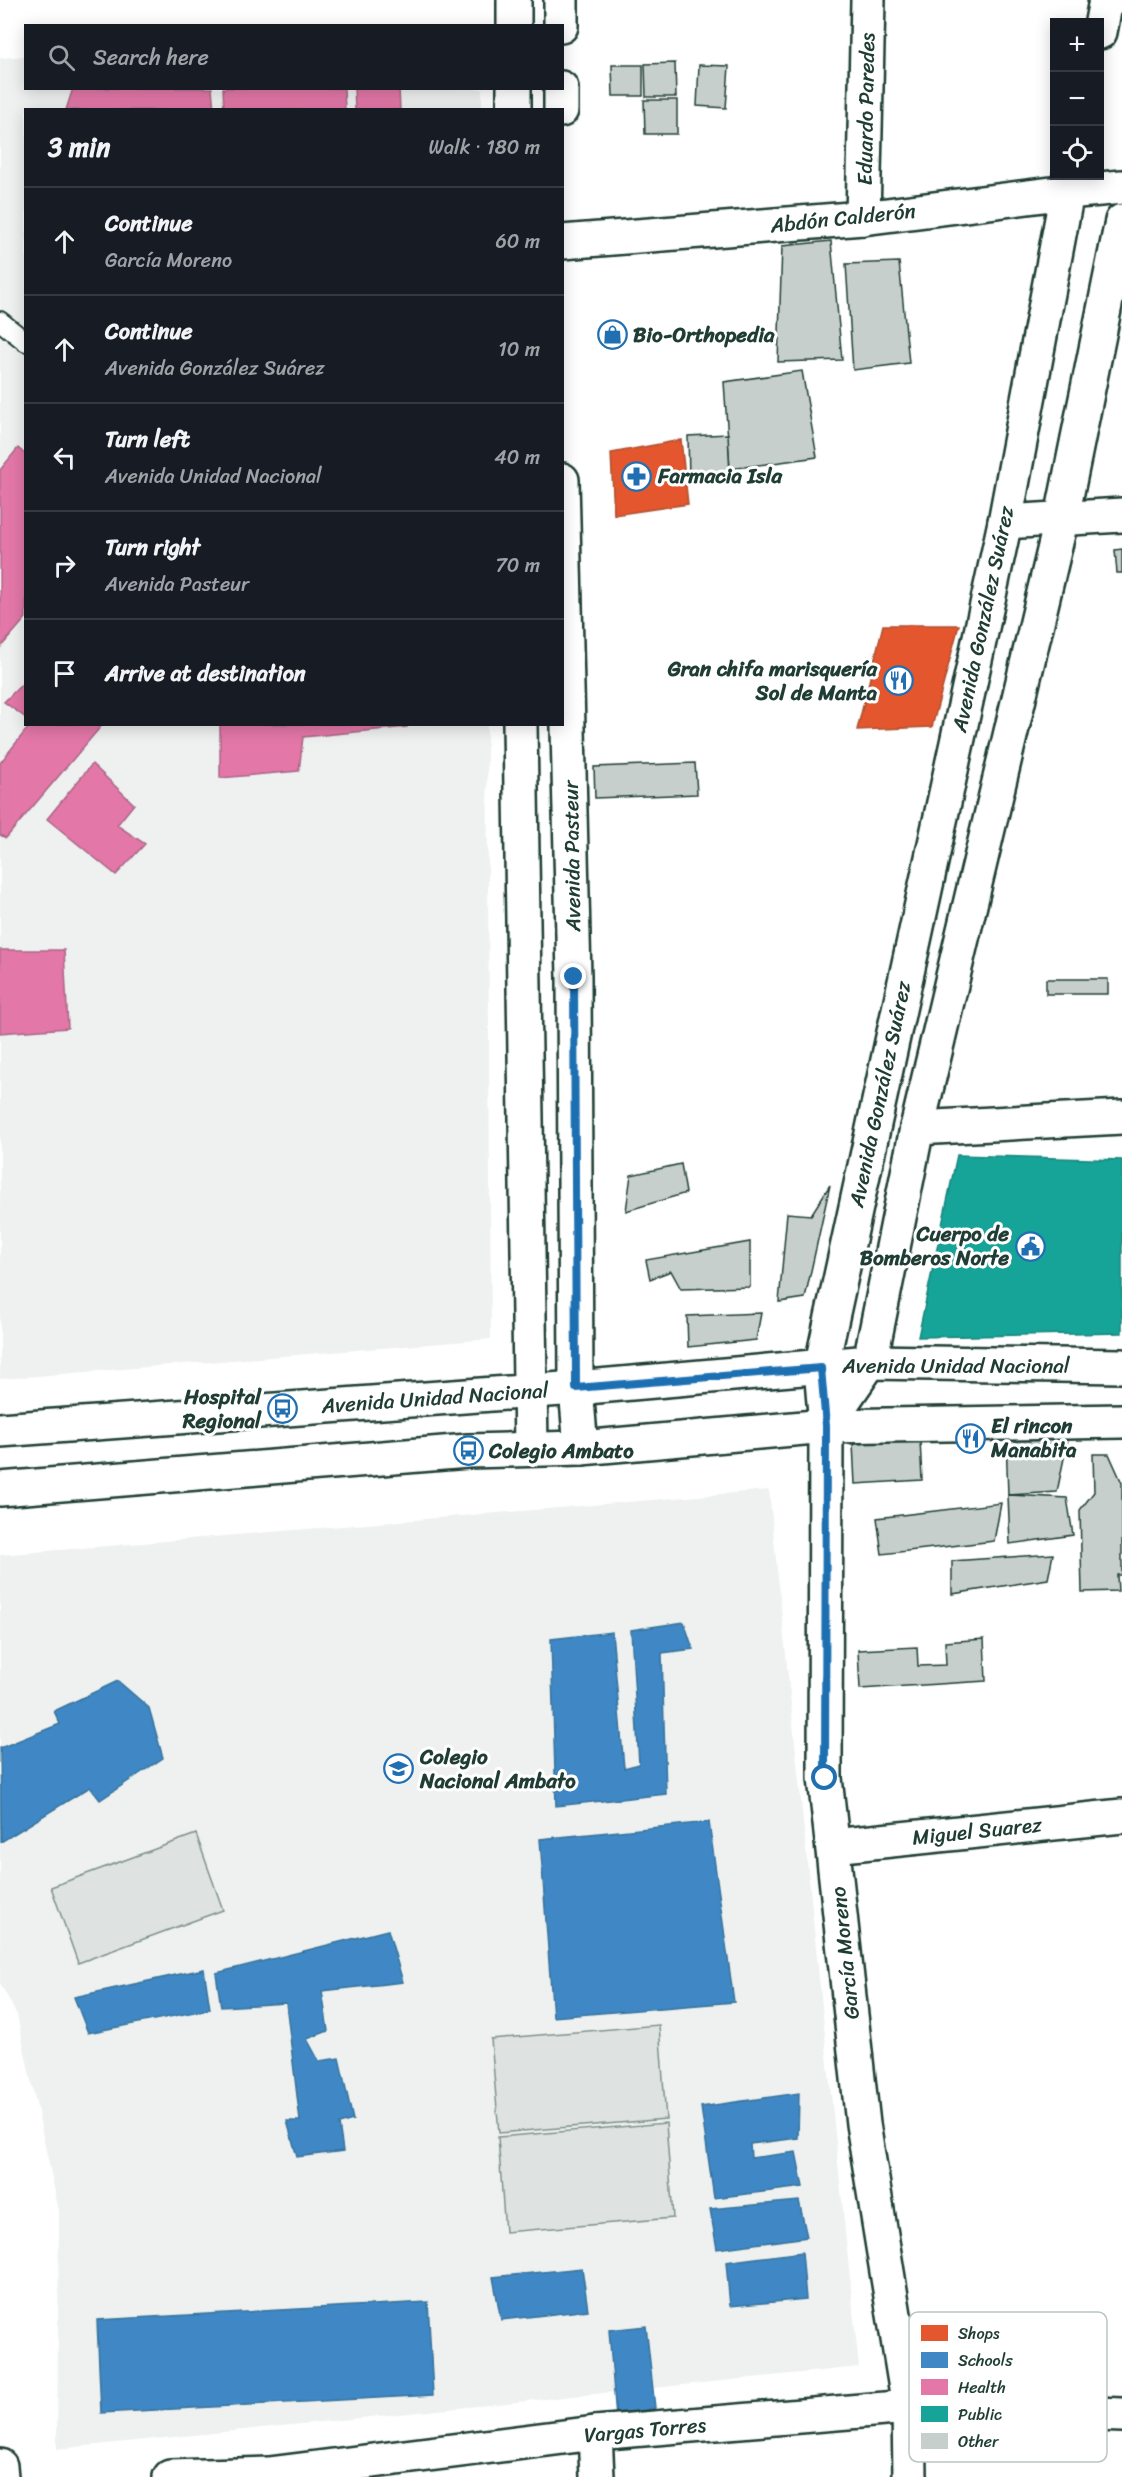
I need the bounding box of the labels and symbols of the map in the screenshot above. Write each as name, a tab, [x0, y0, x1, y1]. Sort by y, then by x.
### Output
street label: Eduardo Paredes	[846, 32, 886, 186]
street label: Abdón Calderón	[767, 191, 918, 245]
place label: Bio-Orthopedia	[633, 316, 775, 354]
shop icon: Bio-Orthopedia	[596, 319, 628, 351]
place label: Farmacia Isla	[657, 457, 784, 495]
pharmacy icon: Farmacia Isla	[621, 460, 653, 492]
street label: Avenida González Suárez	[940, 502, 1026, 737]
place label: Gran chifa marisquería Sol de Manta	[667, 650, 878, 712]
restaurant icon: Gran chifa marisquería Sol de Manta	[882, 665, 914, 697]
street label: Avenida Pasteur	[552, 779, 592, 933]
route end	[560, 963, 586, 989]
street label: Avenida González Suárez	[837, 977, 923, 1212]
place label: Cuerpo de Bomberos Norte	[860, 1215, 1009, 1277]
public building icon: Cuerpo de Bomberos Norte	[1014, 1230, 1046, 1262]
street label: Avenida Unidad Nacional	[841, 1347, 1071, 1385]
street label: Avenida Unidad Nacional	[319, 1371, 551, 1425]
place label: Hospital Regional	[182, 1378, 262, 1440]
bus stop icon: Hospital Regional	[266, 1393, 298, 1425]
place label: El rincon Manabita	[990, 1407, 1077, 1469]
restaurant icon: El rincon Manabita	[954, 1422, 986, 1454]
place label: Colegio Ambato	[488, 1432, 634, 1470]
bus stop icon: Colegio Ambato	[452, 1435, 484, 1467]
place label: Colegio Nacional Ambato	[419, 1738, 576, 1800]
school or university icon: Colegio Nacional Ambato	[383, 1753, 415, 1785]
route start	[811, 1764, 837, 1790]
street label: Miguel Suarez	[910, 1805, 1045, 1857]
street label: García Moreno	[819, 1884, 871, 2021]
legend	[909, 2312, 1107, 2462]
text: Shops	[958, 2319, 1000, 2348]
text: Schools	[958, 2346, 1013, 2375]
text: Health	[958, 2373, 1006, 2402]
text: Public	[958, 2400, 1002, 2429]
street label: Vargas Torres	[582, 2406, 708, 2454]
text: Other	[958, 2427, 1000, 2456]

